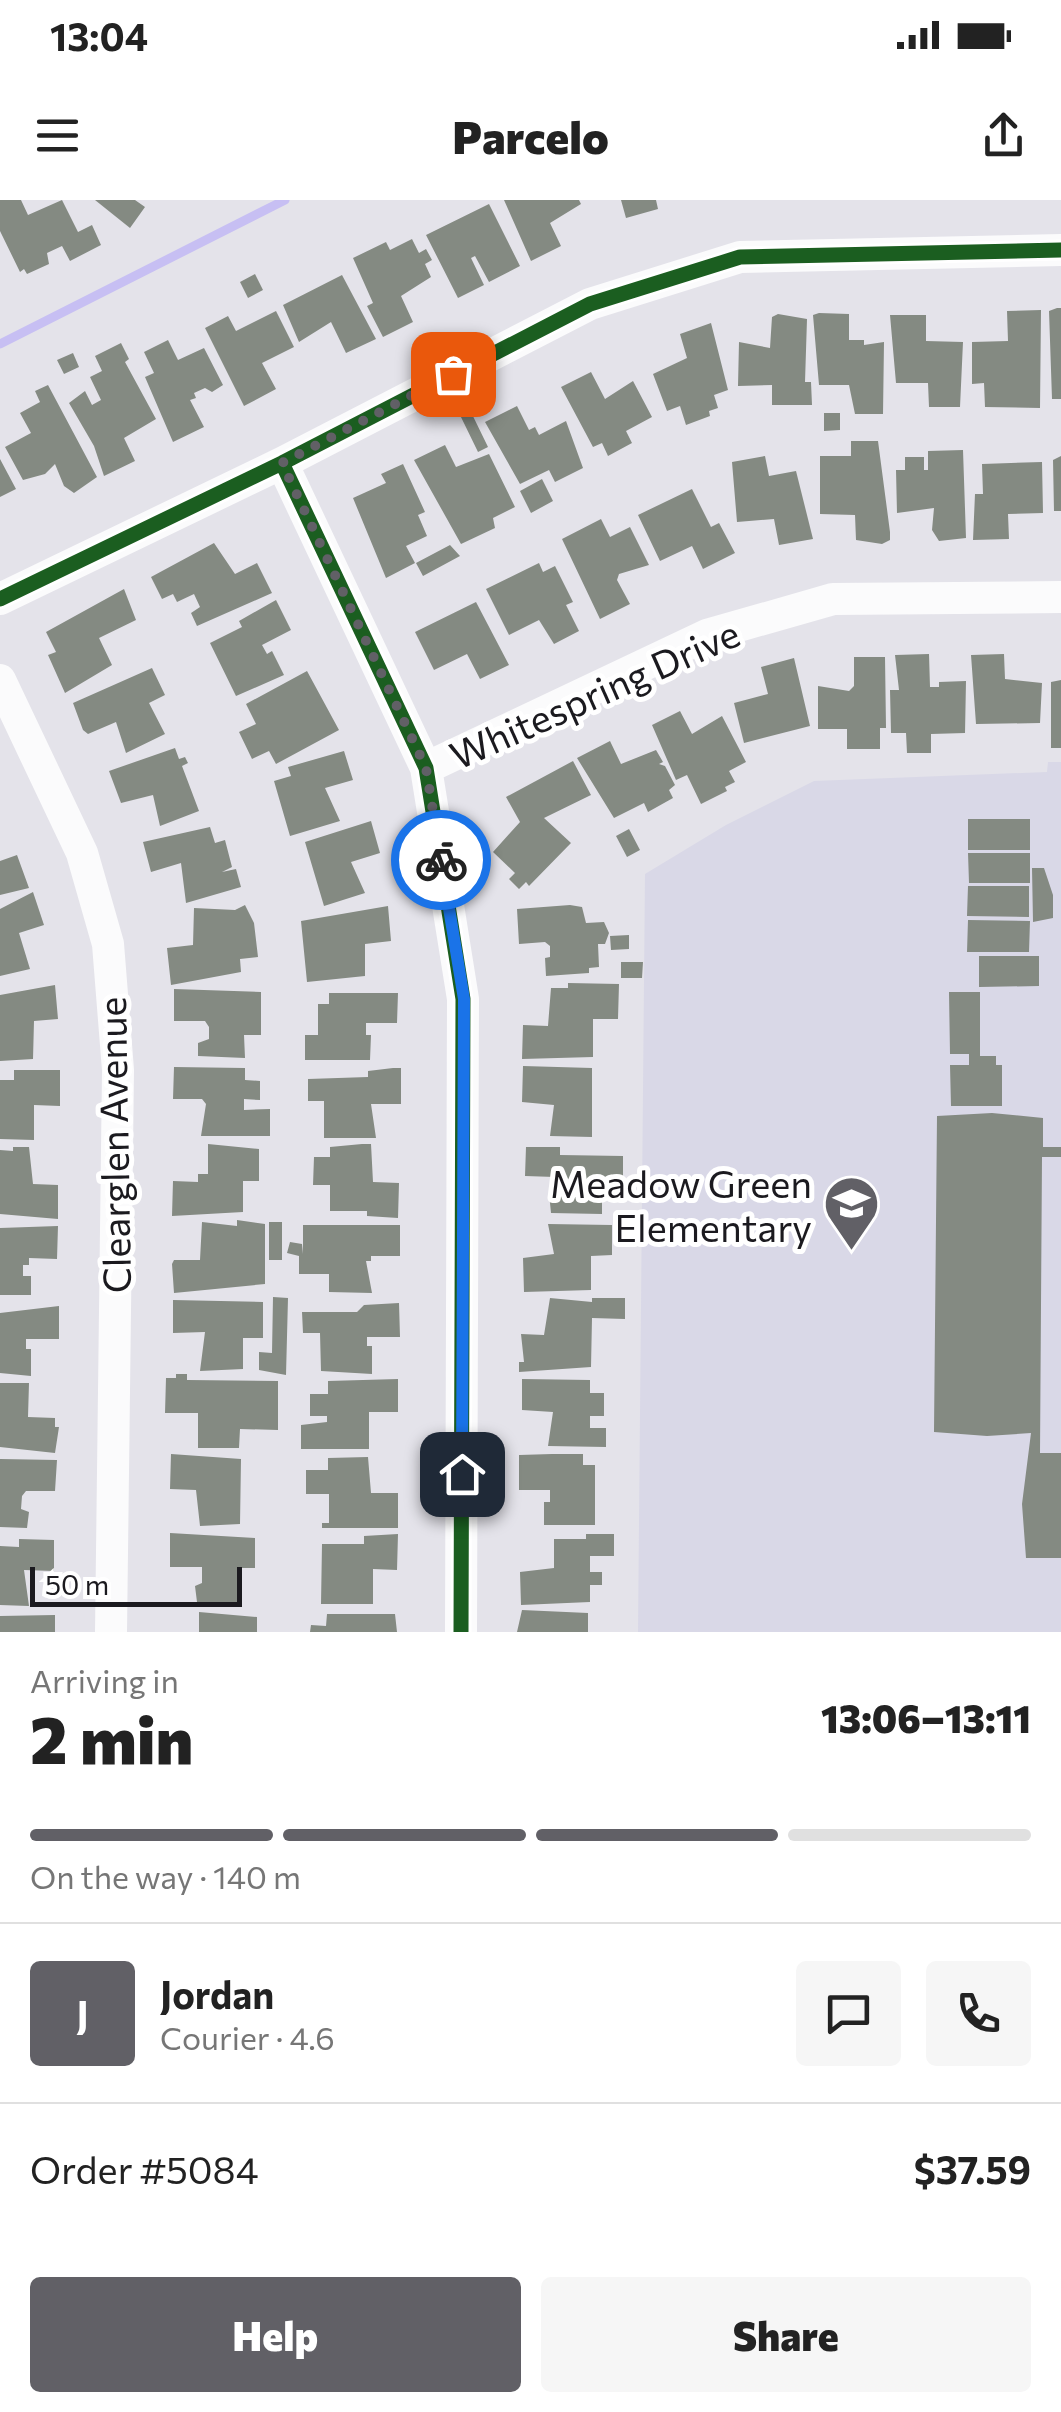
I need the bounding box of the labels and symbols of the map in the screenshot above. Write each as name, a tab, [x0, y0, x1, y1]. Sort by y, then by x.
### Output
pin	[411, 332, 496, 417]
street label: Whitespring Drive	[442, 608, 746, 778]
courier	[391, 810, 491, 910]
street label: Clearglen Avenue	[87, 996, 139, 1294]
place label: Meadow Green Elementary	[550, 1159, 812, 1250]
school or university icon: Meadow Green Elementary	[821, 1174, 881, 1253]
pin	[420, 1432, 505, 1517]
scale bar	[30, 1562, 242, 1606]

